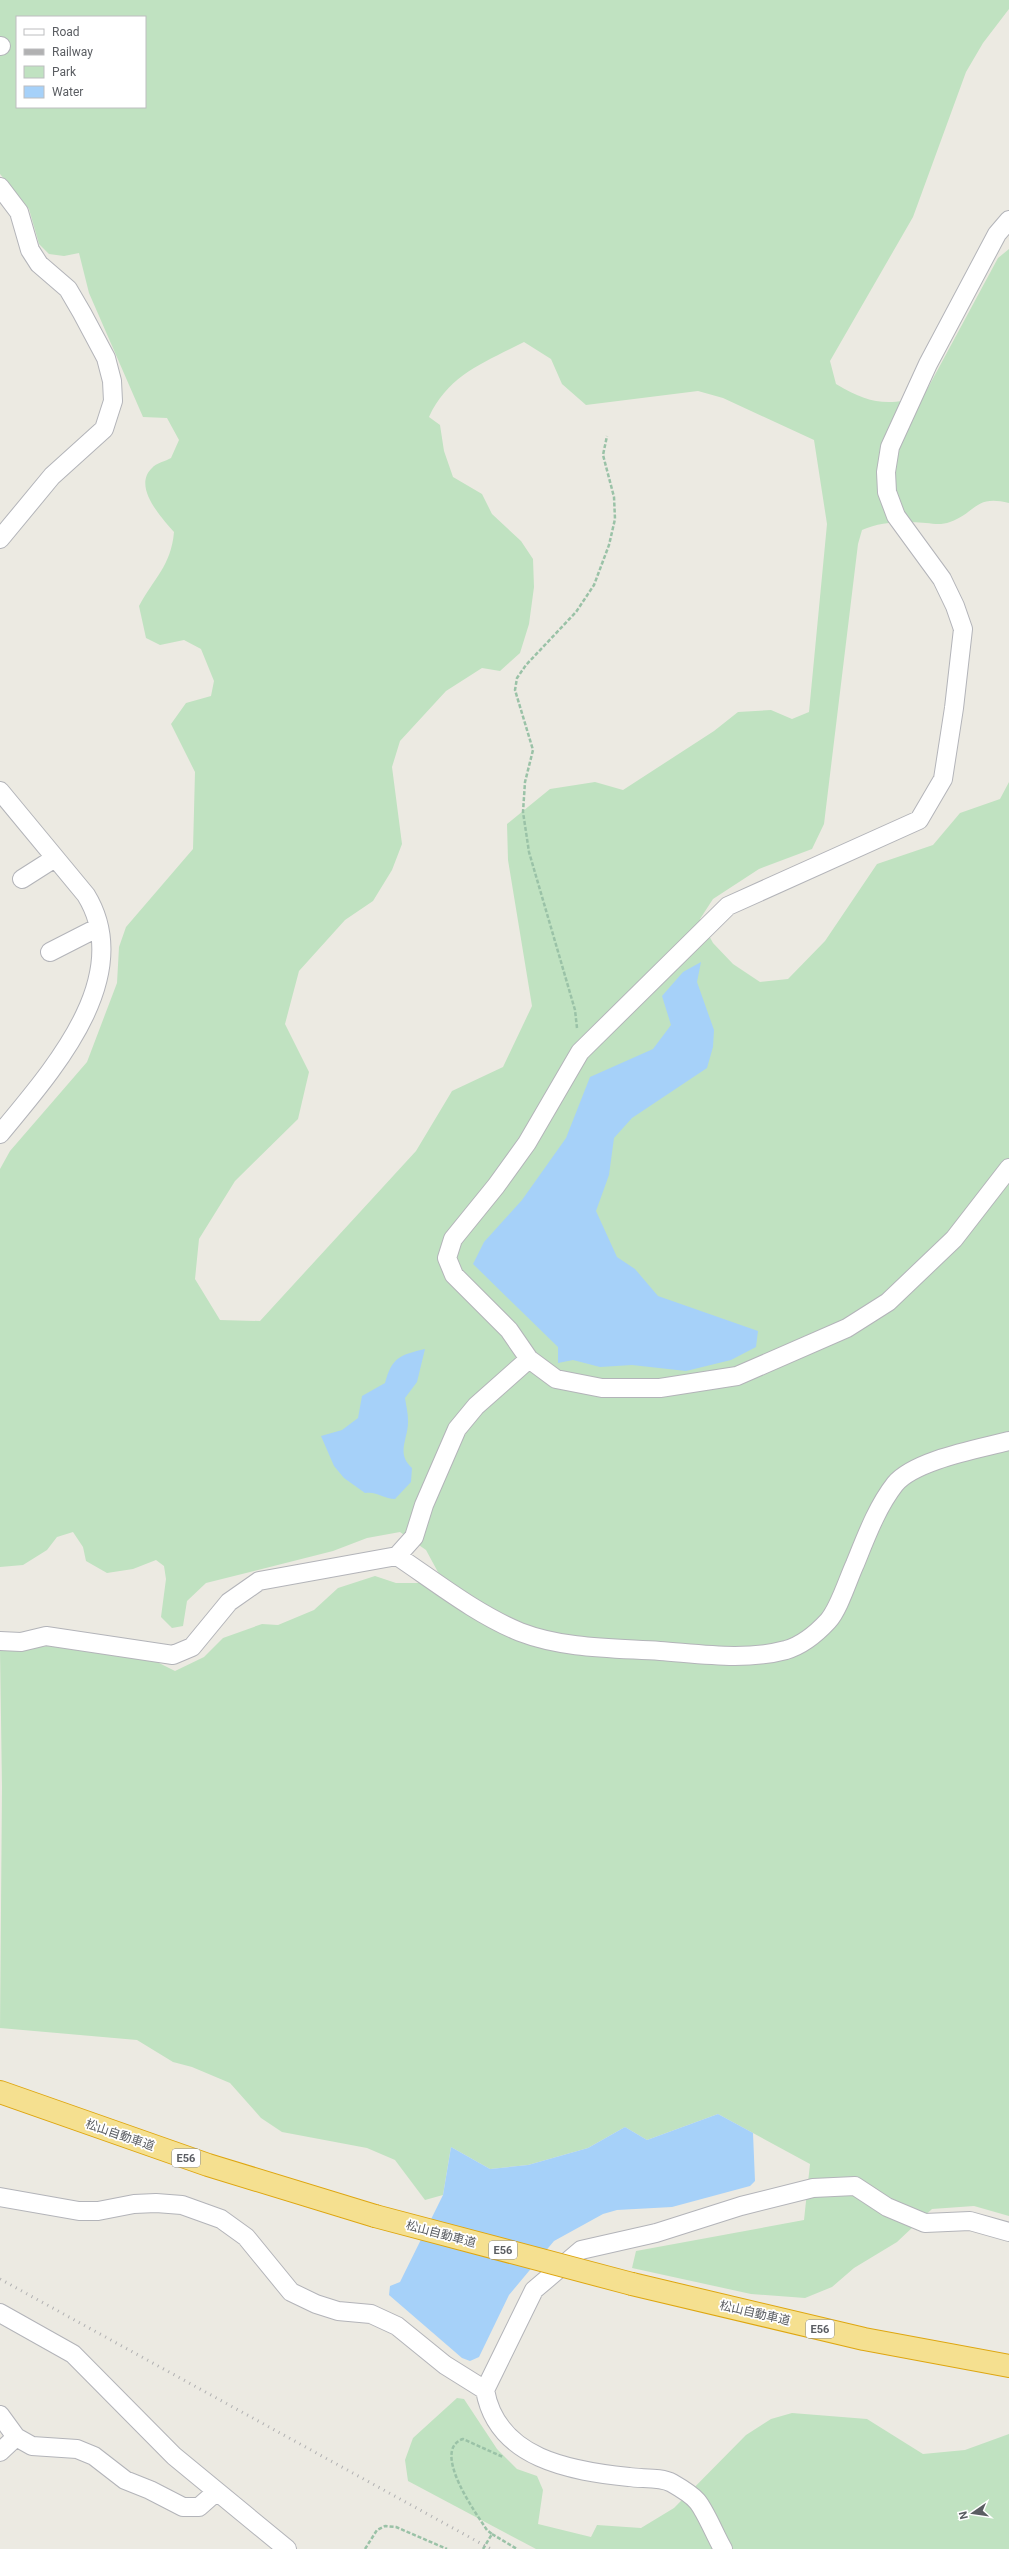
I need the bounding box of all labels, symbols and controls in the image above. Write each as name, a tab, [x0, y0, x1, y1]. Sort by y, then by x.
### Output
legend	[16, 16, 146, 108]
text: Road	[52, 25, 80, 39]
text: Railway	[52, 45, 93, 59]
text: Park	[52, 65, 77, 79]
text: Water	[52, 85, 83, 99]
street label: 松山自動車道	[84, 2117, 156, 2153]
road number: E56	[172, 2149, 200, 2167]
street label: 松山自動車道	[404, 2218, 478, 2250]
road number: E56	[489, 2241, 517, 2259]
street label: 松山自動車道	[718, 2298, 792, 2328]
road number: E56	[806, 2320, 834, 2338]
north arrow	[953, 2493, 993, 2533]
text: N	[956, 2510, 971, 2520]

